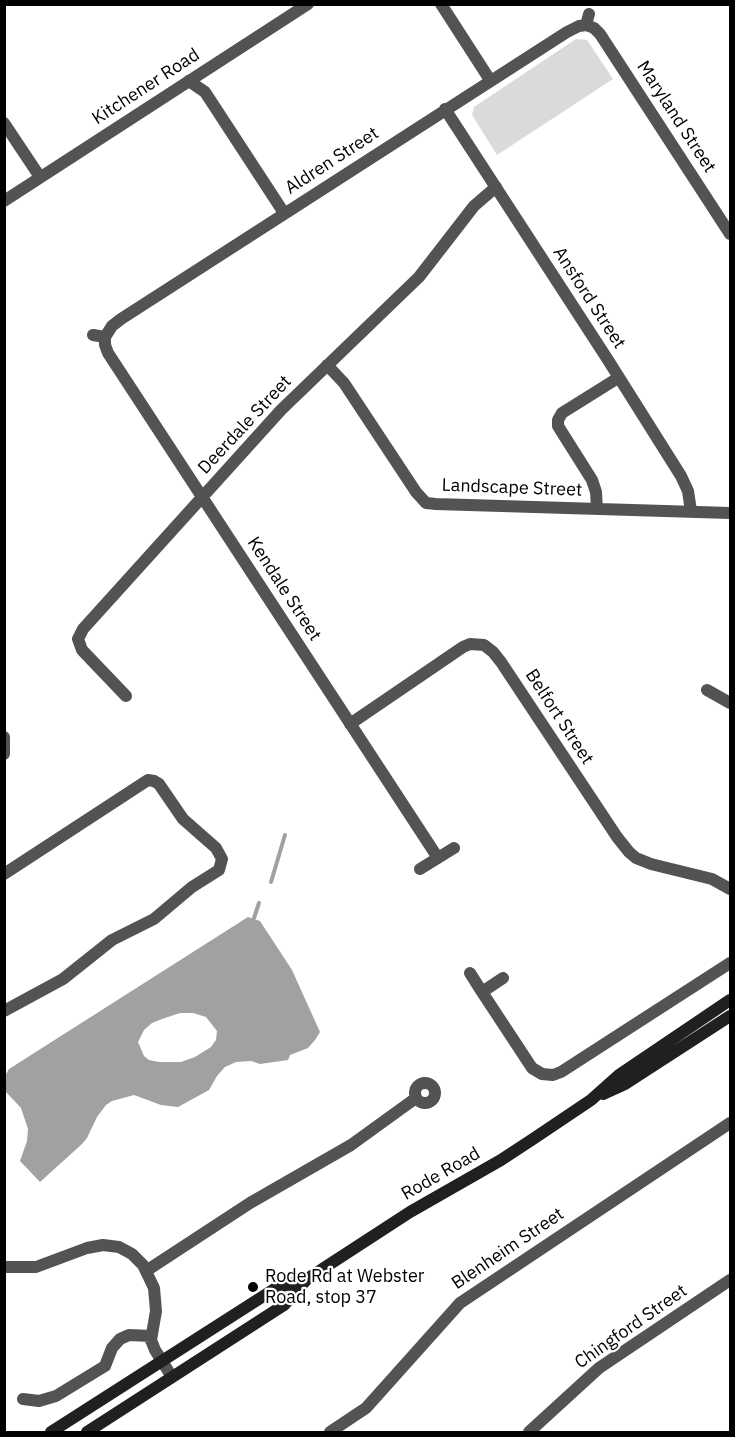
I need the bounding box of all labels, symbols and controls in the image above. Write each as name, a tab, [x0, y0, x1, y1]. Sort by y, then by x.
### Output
street label: Kitchener Road	[88, 44, 204, 130]
street label: Maryland Street	[632, 57, 720, 177]
street label: Aldren Street	[281, 123, 383, 199]
street label: Ansford Street	[548, 243, 630, 353]
street label: Deerdale Street	[194, 371, 296, 479]
street label: Landscape Street	[441, 475, 583, 501]
street label: Kendale Street	[242, 533, 326, 645]
street label: Belfort Street	[520, 665, 598, 769]
street label: Rode Road	[398, 1143, 484, 1205]
street label: Blenheim Street	[448, 1204, 568, 1294]
place label: Rode Rd at Webster Road, stop 37	[265, 1266, 424, 1308]
marker: Rode Rd at Webster Road, stop 37	[246, 1280, 260, 1294]
street label: Chingford Street	[571, 1280, 691, 1374]

